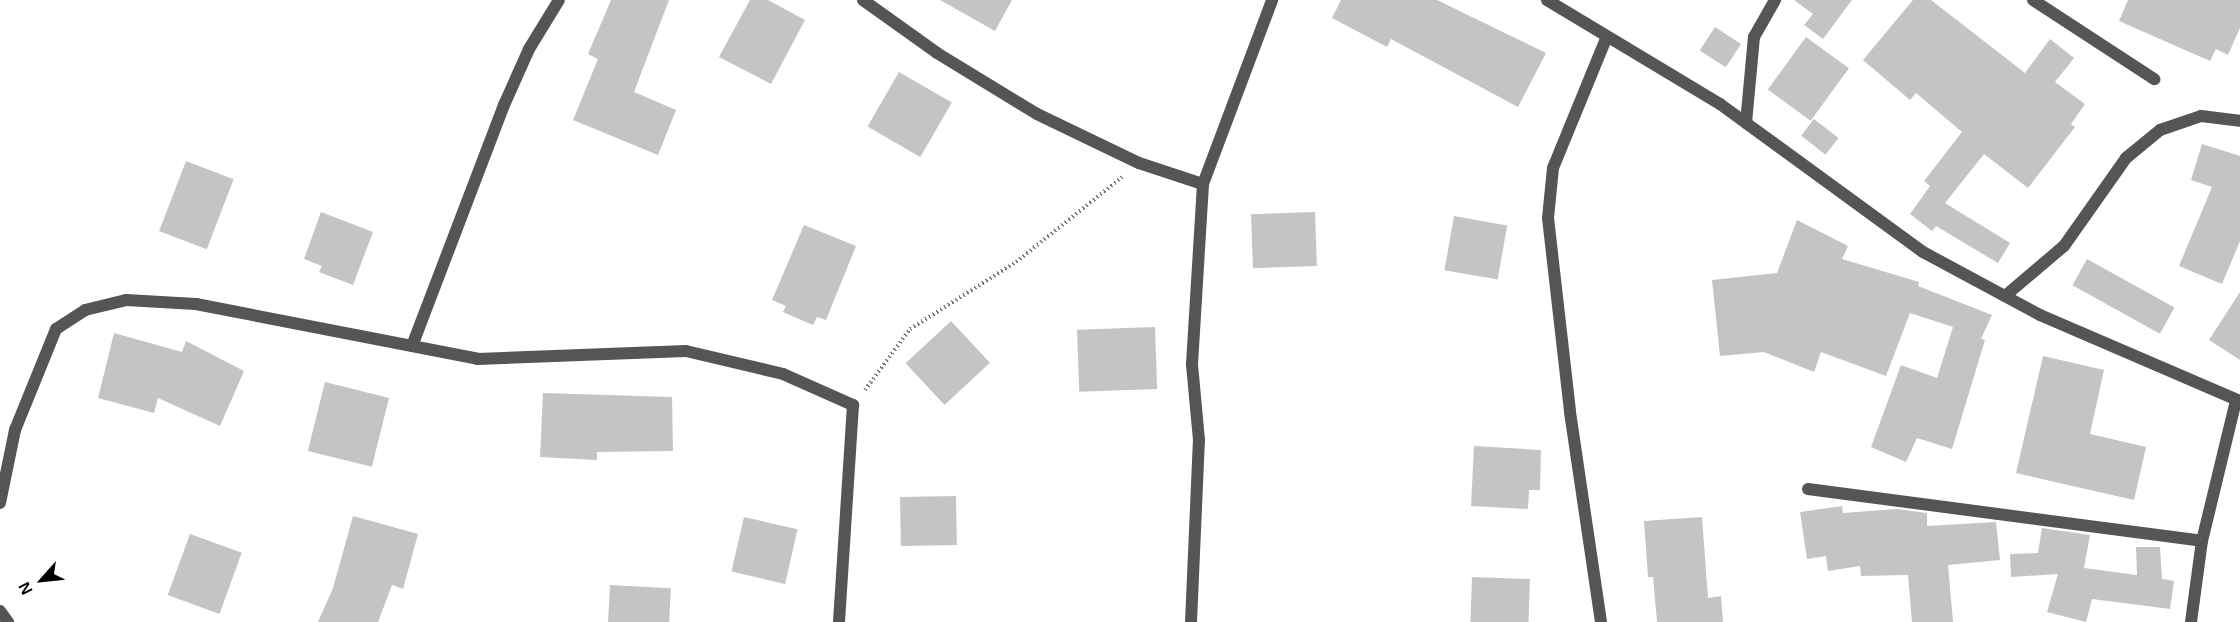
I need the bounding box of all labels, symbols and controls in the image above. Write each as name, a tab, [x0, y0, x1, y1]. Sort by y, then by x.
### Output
north arrow	[12, 550, 72, 610]
text: N	[15, 579, 36, 597]

